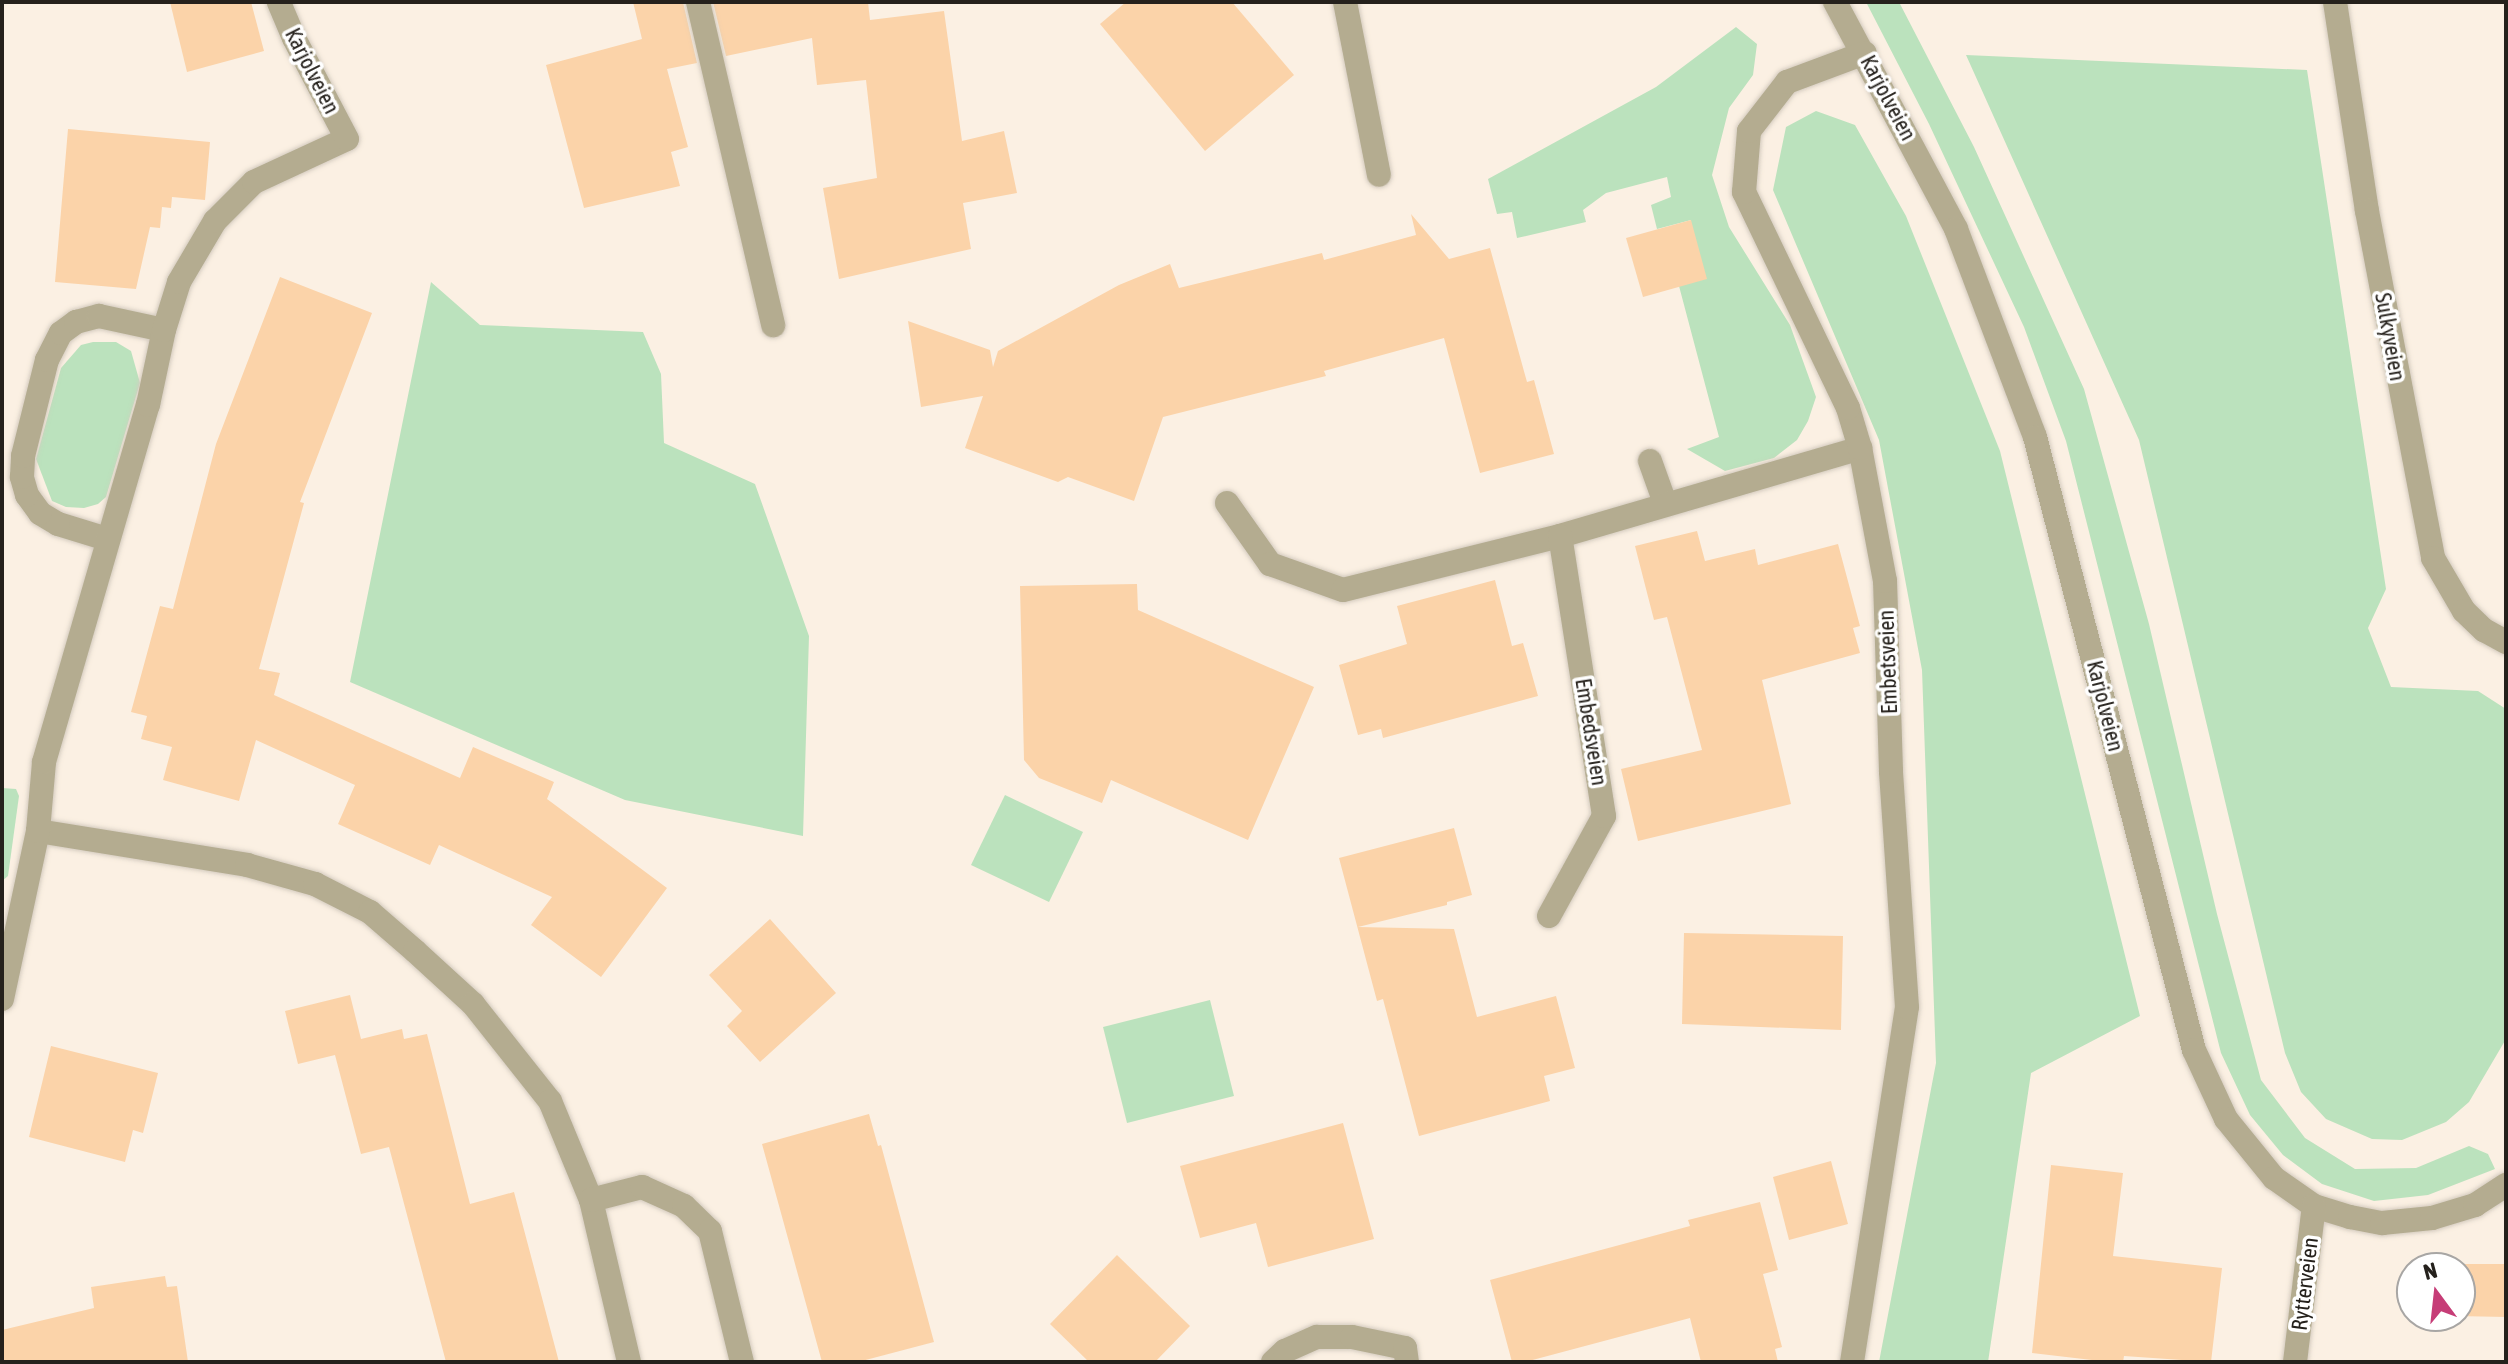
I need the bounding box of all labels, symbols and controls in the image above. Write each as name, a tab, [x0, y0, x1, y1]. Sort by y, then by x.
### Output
street label: Karjolveien	[279, 24, 345, 118]
street label: Karjolveien	[1855, 51, 1921, 145]
street label: Sulkyveien	[2369, 291, 2411, 383]
street label: Embetsveien	[1873, 609, 1903, 715]
street label: Karjolveien	[2081, 658, 2129, 754]
street label: Embedsveien	[1569, 676, 1613, 788]
street label: Rytterveien	[2286, 1236, 2324, 1332]
north arrow	[2396, 1252, 2476, 1332]
text: N	[2421, 1257, 2440, 1285]

